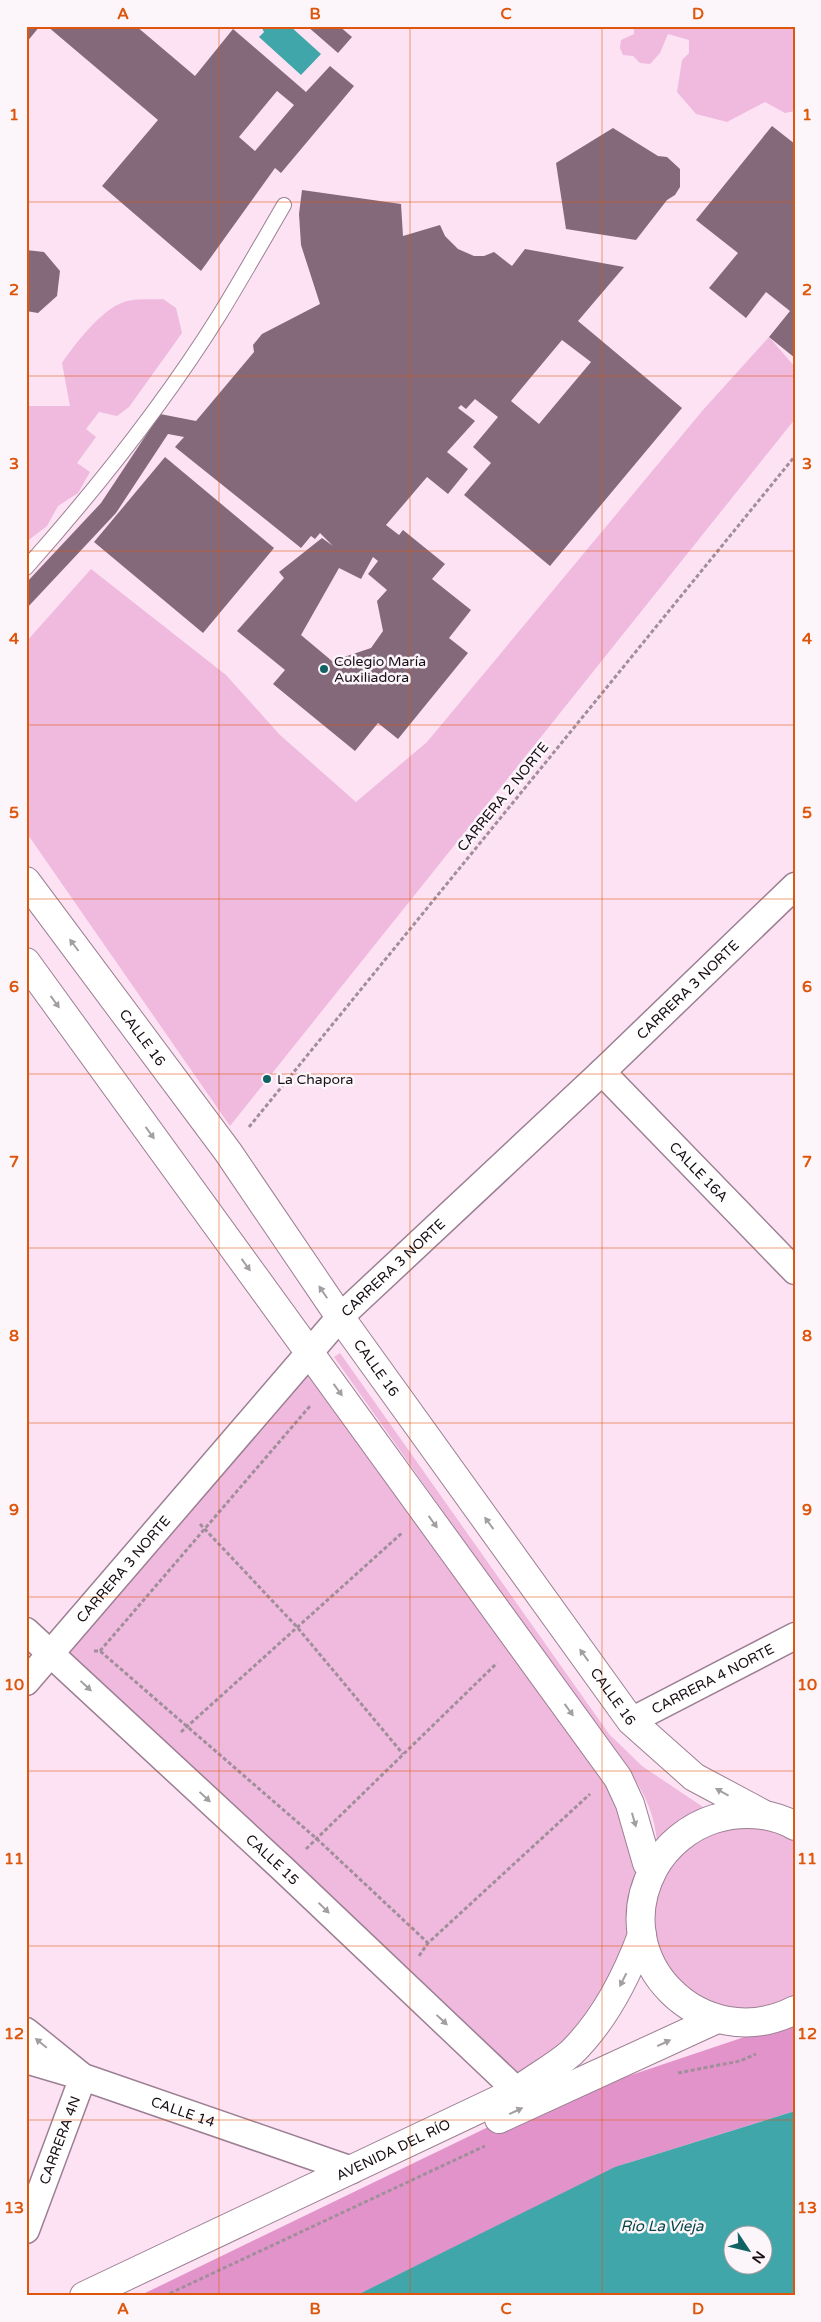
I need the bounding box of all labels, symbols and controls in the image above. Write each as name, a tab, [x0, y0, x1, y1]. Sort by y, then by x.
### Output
text: A	[117, 4, 129, 24]
text: B	[309, 4, 321, 24]
text: C	[500, 4, 512, 24]
text: D	[692, 4, 704, 24]
text: 1	[9, 105, 19, 125]
text: 1	[802, 105, 812, 125]
text: 2	[9, 280, 19, 300]
text: 2	[802, 280, 812, 300]
text: 3	[9, 454, 19, 474]
text: 3	[802, 454, 812, 474]
text: 4	[9, 629, 19, 649]
text: 4	[802, 629, 812, 649]
place label: Colegio María Auxiliadora	[334, 653, 426, 686]
marker: Colegio María Auxiliadora	[318, 663, 330, 675]
street label: CARRERA 2 NORTE	[454, 739, 552, 855]
text: 5	[9, 803, 19, 823]
text: 5	[802, 803, 812, 823]
street label: CARRERA 3 NORTE	[633, 936, 742, 1043]
one-way arrow	[68, 939, 79, 952]
text: 6	[9, 977, 19, 997]
text: 6	[802, 977, 812, 997]
one-way arrow	[50, 995, 60, 1009]
street label: CALLE 16	[116, 1006, 169, 1069]
place label: La Chapora	[277, 1071, 353, 1088]
marker: La Chapora	[261, 1073, 273, 1085]
one-way arrow	[145, 1127, 155, 1140]
street label: CALLE 16A	[666, 1138, 732, 1205]
text: 7	[9, 1152, 19, 1172]
text: 7	[802, 1152, 812, 1172]
street label: CARRERA 3 NORTE	[338, 1215, 448, 1320]
one-way arrow	[241, 1258, 251, 1272]
one-way arrow	[318, 1285, 328, 1299]
text: 8	[9, 1326, 19, 1346]
text: 8	[802, 1326, 812, 1346]
street label: CALLE 16	[350, 1336, 403, 1400]
one-way arrow	[332, 1383, 343, 1396]
text: 9	[9, 1500, 19, 1520]
text: 9	[802, 1500, 812, 1520]
street label: CARRERA 3 NORTE	[73, 1512, 174, 1626]
one-way arrow	[427, 1515, 438, 1528]
one-way arrow	[484, 1517, 494, 1530]
street label: CARRERA 4 NORTE	[649, 1640, 777, 1717]
one-way arrow	[578, 1649, 589, 1662]
street label: CALLE 16	[587, 1664, 640, 1729]
text: 10	[4, 1675, 24, 1695]
text: 10	[797, 1675, 817, 1695]
one-way arrow	[80, 1680, 92, 1692]
one-way arrow	[564, 1703, 574, 1717]
one-way arrow	[716, 1788, 729, 1797]
one-way arrow	[199, 1791, 211, 1803]
one-way arrow	[631, 1812, 639, 1827]
street label: CALLE 15	[242, 1830, 303, 1888]
text: 11	[4, 1849, 24, 1869]
text: 11	[797, 1849, 817, 1869]
one-way arrow	[318, 1902, 330, 1914]
one-way arrow	[619, 1973, 627, 1987]
one-way arrow	[436, 2014, 448, 2026]
text: 12	[4, 2024, 24, 2044]
text: 12	[797, 2024, 817, 2044]
one-way arrow	[35, 2038, 48, 2049]
one-way arrow	[657, 2039, 671, 2047]
street label: CARRERA 4N	[35, 2093, 84, 2187]
street label: CALLE 14	[149, 2093, 217, 2131]
one-way arrow	[509, 2106, 524, 2115]
street label: AVENIDA DEL RÍO	[333, 2115, 453, 2184]
text: 13	[4, 2198, 24, 2218]
text: 13	[797, 2198, 817, 2218]
water label: Río La Vieja	[620, 2217, 704, 2235]
north arrow	[724, 2224, 774, 2274]
text: N	[748, 2248, 768, 2267]
text: A	[117, 2299, 129, 2319]
text: B	[309, 2299, 321, 2319]
text: C	[500, 2299, 512, 2319]
text: D	[692, 2299, 704, 2319]

